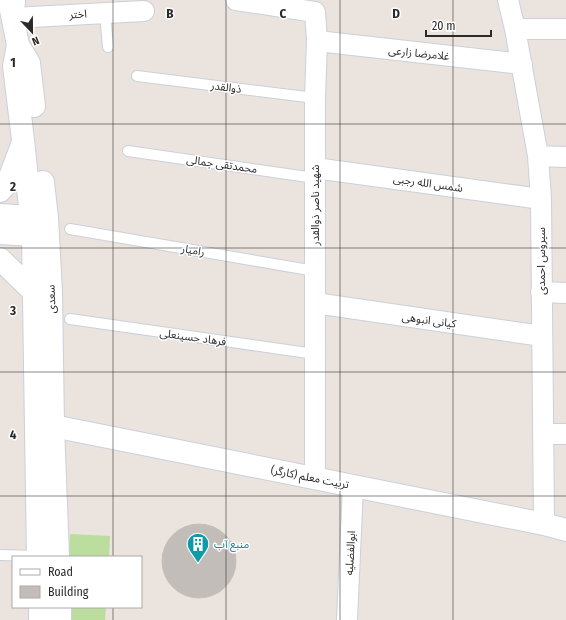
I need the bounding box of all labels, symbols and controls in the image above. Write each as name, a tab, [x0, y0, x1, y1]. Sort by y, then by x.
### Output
text: B	[166, 6, 174, 21]
text: C	[280, 6, 287, 21]
text: D	[392, 6, 400, 21]
street label: اختر	[68, 7, 87, 22]
north arrow	[12, 12, 52, 52]
scale bar	[426, 12, 491, 38]
text: 20 m	[432, 19, 456, 33]
text: N	[30, 34, 41, 48]
street label: غلامرضا زارعی	[388, 44, 451, 63]
text: 1	[10, 55, 16, 70]
street label: ذوالقدر	[209, 79, 242, 96]
street label: محمدتقی جمالی	[186, 153, 258, 176]
street label: شهید ناصر ذوالقدر	[309, 164, 322, 246]
street label: شمس الله رجبی	[392, 172, 464, 195]
text: 2	[9, 179, 16, 194]
street label: سیروس احمدی	[535, 227, 548, 295]
street label: رامیار	[179, 242, 206, 259]
street label: سعدی	[44, 284, 58, 313]
text: 3	[9, 303, 16, 318]
street label: کیانی انبوهی	[401, 310, 457, 331]
street label: فرهاد حسینعلی	[159, 326, 227, 349]
text: 4	[10, 427, 17, 442]
street label: تربیت معلم (کارگر)	[269, 464, 350, 493]
street label: ابوالفضلیه	[343, 530, 358, 576]
building icon: منبع آب	[185, 531, 211, 564]
place label: منبع آب	[214, 538, 249, 552]
legend	[12, 556, 142, 608]
text: Road	[48, 565, 73, 579]
text: Building	[48, 585, 89, 599]

